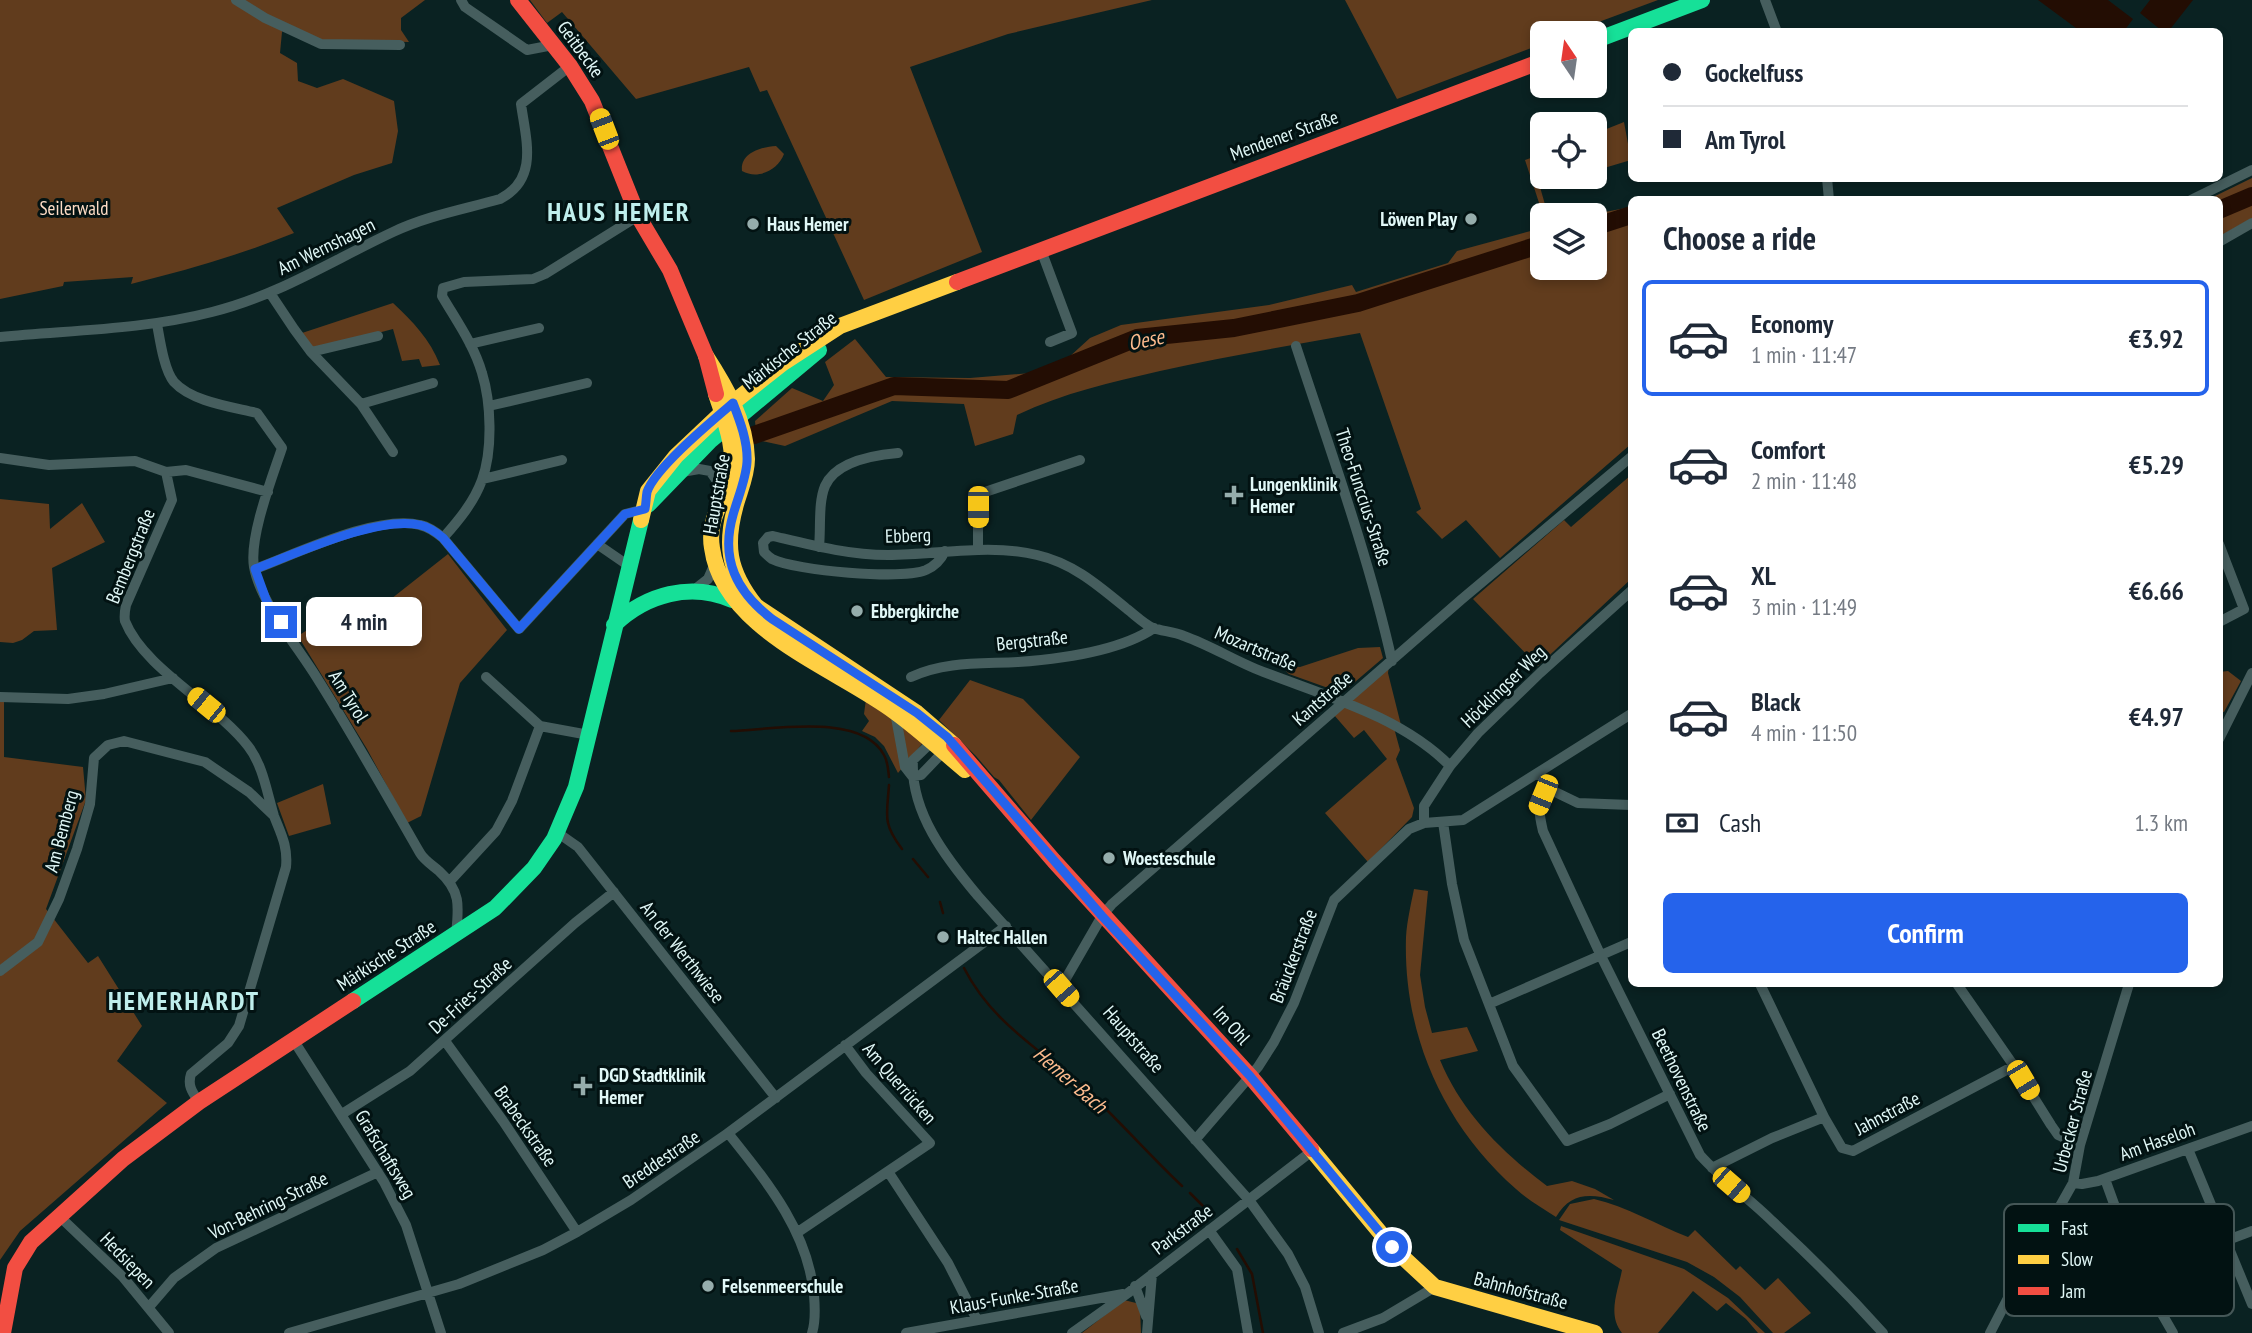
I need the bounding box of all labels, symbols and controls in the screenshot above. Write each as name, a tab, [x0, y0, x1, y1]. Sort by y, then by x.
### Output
street label: Geitbecke	[552, 16, 610, 82]
north arrow	[1530, 21, 1606, 98]
map controls	[1530, 21, 1607, 280]
text: Gockelfuss	[1705, 56, 1803, 89]
street label: Mendener Straße	[1227, 104, 1341, 166]
car	[587, 106, 622, 152]
button: locate	[1530, 112, 1607, 189]
text: Am Tyrol	[1705, 123, 1785, 156]
district label: HAUS HEMER	[547, 195, 691, 228]
park label: Seilerwald	[39, 196, 109, 220]
button: layers	[1530, 203, 1607, 280]
place label: Löwen Play	[1380, 207, 1457, 231]
marker: Löwen Play	[1463, 211, 1479, 227]
street label: Am Wernshagen	[273, 212, 379, 280]
place label: Haus Hemer	[767, 212, 849, 236]
marker: Haus Hemer	[745, 216, 761, 232]
text: Choose a ride	[1663, 217, 1816, 259]
street label: Märkische Straße	[737, 306, 841, 394]
icon: car	[1667, 307, 1730, 370]
text: Economy	[1751, 307, 1833, 340]
water label: Oese	[1125, 322, 1168, 356]
text: €3.92	[2129, 322, 2184, 355]
text: 1 min · 11:47	[1751, 340, 1857, 369]
street label: Theo-Funccius-Straße	[1330, 425, 1398, 569]
icon: car	[1667, 433, 1730, 496]
text: Comfort	[1751, 433, 1825, 466]
text: €5.29	[2129, 448, 2184, 481]
street label: Hauptstraße	[697, 452, 735, 536]
text: 2 min · 11:48	[1751, 466, 1857, 495]
place label: Lungenklinik Hemer	[1250, 472, 1338, 518]
marker: Lungenklinik Hemer	[1224, 485, 1244, 505]
car	[968, 486, 989, 528]
street label: Bembergstraße	[100, 505, 160, 607]
street label: Ebberg	[885, 522, 931, 548]
icon: car	[1667, 559, 1730, 622]
text: XL	[1751, 559, 1776, 592]
text: €6.66	[2129, 574, 2184, 607]
text: 3 min · 11:49	[1751, 592, 1857, 621]
callout: 4 min	[306, 598, 421, 646]
place label: Ebbergkirche	[871, 599, 959, 623]
marker: Ebbergkirche	[849, 603, 865, 619]
route end	[265, 606, 297, 638]
text: 4 min	[341, 607, 387, 636]
street label: Mozartstraße	[1211, 620, 1301, 676]
street label: Bergstraße	[995, 624, 1069, 656]
street label: Höcklingser Weg	[1456, 640, 1550, 732]
street label: Kantstraße	[1287, 665, 1357, 731]
street label: Am Tyrol	[324, 666, 374, 727]
car	[184, 684, 229, 726]
icon: car	[1667, 685, 1730, 748]
text: Black	[1751, 685, 1801, 718]
text: €4.97	[2129, 700, 2184, 733]
text: 4 min · 11:50	[1751, 718, 1857, 747]
car	[1526, 772, 1561, 818]
street label: Am Bemberg	[39, 787, 83, 875]
icon: cash	[1663, 804, 1701, 842]
text: Cash	[1719, 806, 1761, 839]
text: 1.3 km	[2134, 808, 2188, 837]
place label: Woesteschule	[1122, 846, 1216, 870]
marker: Woesteschule	[1101, 850, 1117, 866]
button: Confirm	[1663, 893, 2188, 973]
street label: An der Werthwiese	[636, 896, 730, 1008]
street label: Bräuckerstraße	[1264, 906, 1322, 1006]
street label: Märkische Straße	[332, 914, 440, 996]
place label: Haltec Hallen	[957, 925, 1047, 949]
marker: Haltec Hallen	[935, 929, 951, 945]
street label: De-Fries-Straße	[423, 951, 517, 1039]
car	[1040, 965, 1083, 1011]
district label: HEMERHARDT	[108, 984, 260, 1017]
street label: Hauptstraße	[1098, 1001, 1170, 1078]
street label: Im Ohl	[1208, 1001, 1256, 1050]
street label: Beethovenstraße	[1647, 1025, 1717, 1135]
street label: Am Querrücken	[858, 1037, 942, 1129]
water label: Hemer-Bach	[1028, 1040, 1114, 1120]
car	[2004, 1057, 2043, 1103]
place label: DGD Stadtklinik Hemer	[599, 1063, 706, 1109]
street label: Urbecker Straße	[2047, 1067, 2097, 1175]
marker: DGD Stadtklinik Hemer	[573, 1076, 593, 1096]
street label: Brabeckstraße	[489, 1081, 563, 1171]
street label: Jahnstraße	[1849, 1086, 1924, 1141]
street label: Grafschaftsweg	[350, 1105, 422, 1203]
street label: Am Haseloh	[2116, 1116, 2198, 1166]
street label: Breddestraße	[618, 1124, 704, 1194]
car	[1709, 1163, 1754, 1207]
street label: Von-Behring-Straße	[204, 1166, 332, 1245]
street label: Parkstraße	[1147, 1198, 1217, 1260]
legend	[2004, 1204, 2234, 1316]
text: Fast	[2061, 1216, 2089, 1240]
street label: Hedsiepen	[95, 1227, 161, 1293]
route start	[1376, 1231, 1408, 1263]
text: Slow	[2061, 1247, 2094, 1271]
street label: Bahnhofstraße	[1471, 1266, 1571, 1314]
street label: Klaus-Funke-Straße	[948, 1273, 1080, 1319]
place label: Felsenmeerschule	[722, 1274, 844, 1298]
marker: Felsenmeerschule	[700, 1278, 716, 1294]
text: Jam	[2060, 1279, 2086, 1303]

